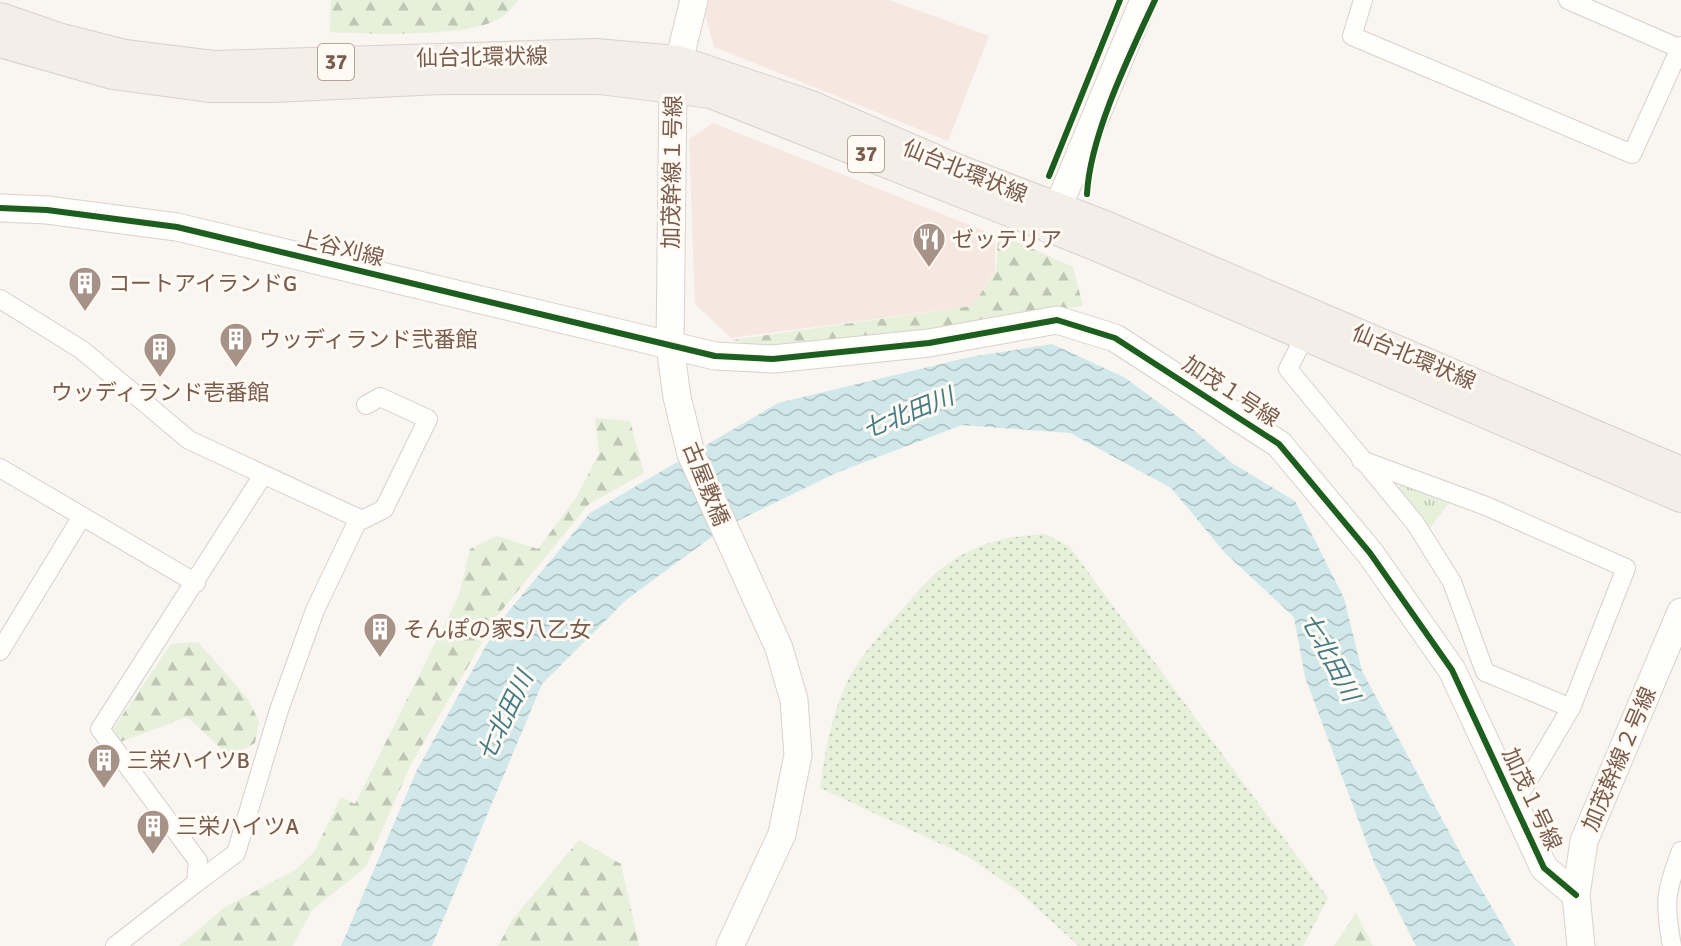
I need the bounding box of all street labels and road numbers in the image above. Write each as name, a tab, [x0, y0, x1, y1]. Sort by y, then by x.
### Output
street label: 仙台北環状線	[416, 42, 548, 72]
road number: 37	[318, 44, 354, 80]
street label: 加茂幹線１号線	[657, 95, 687, 249]
street label: 仙台北環状線	[899, 134, 1031, 208]
road number: 37	[848, 136, 884, 172]
street label: 上谷刈線	[295, 224, 387, 272]
street label: 仙台北環状線	[1348, 319, 1480, 395]
street label: 加茂１号線	[1178, 350, 1284, 432]
street label: 古屋敷橋	[677, 438, 735, 530]
street label: 加茂幹線２号線	[1576, 683, 1662, 835]
street label: 加茂１号線	[1497, 743, 1567, 855]

